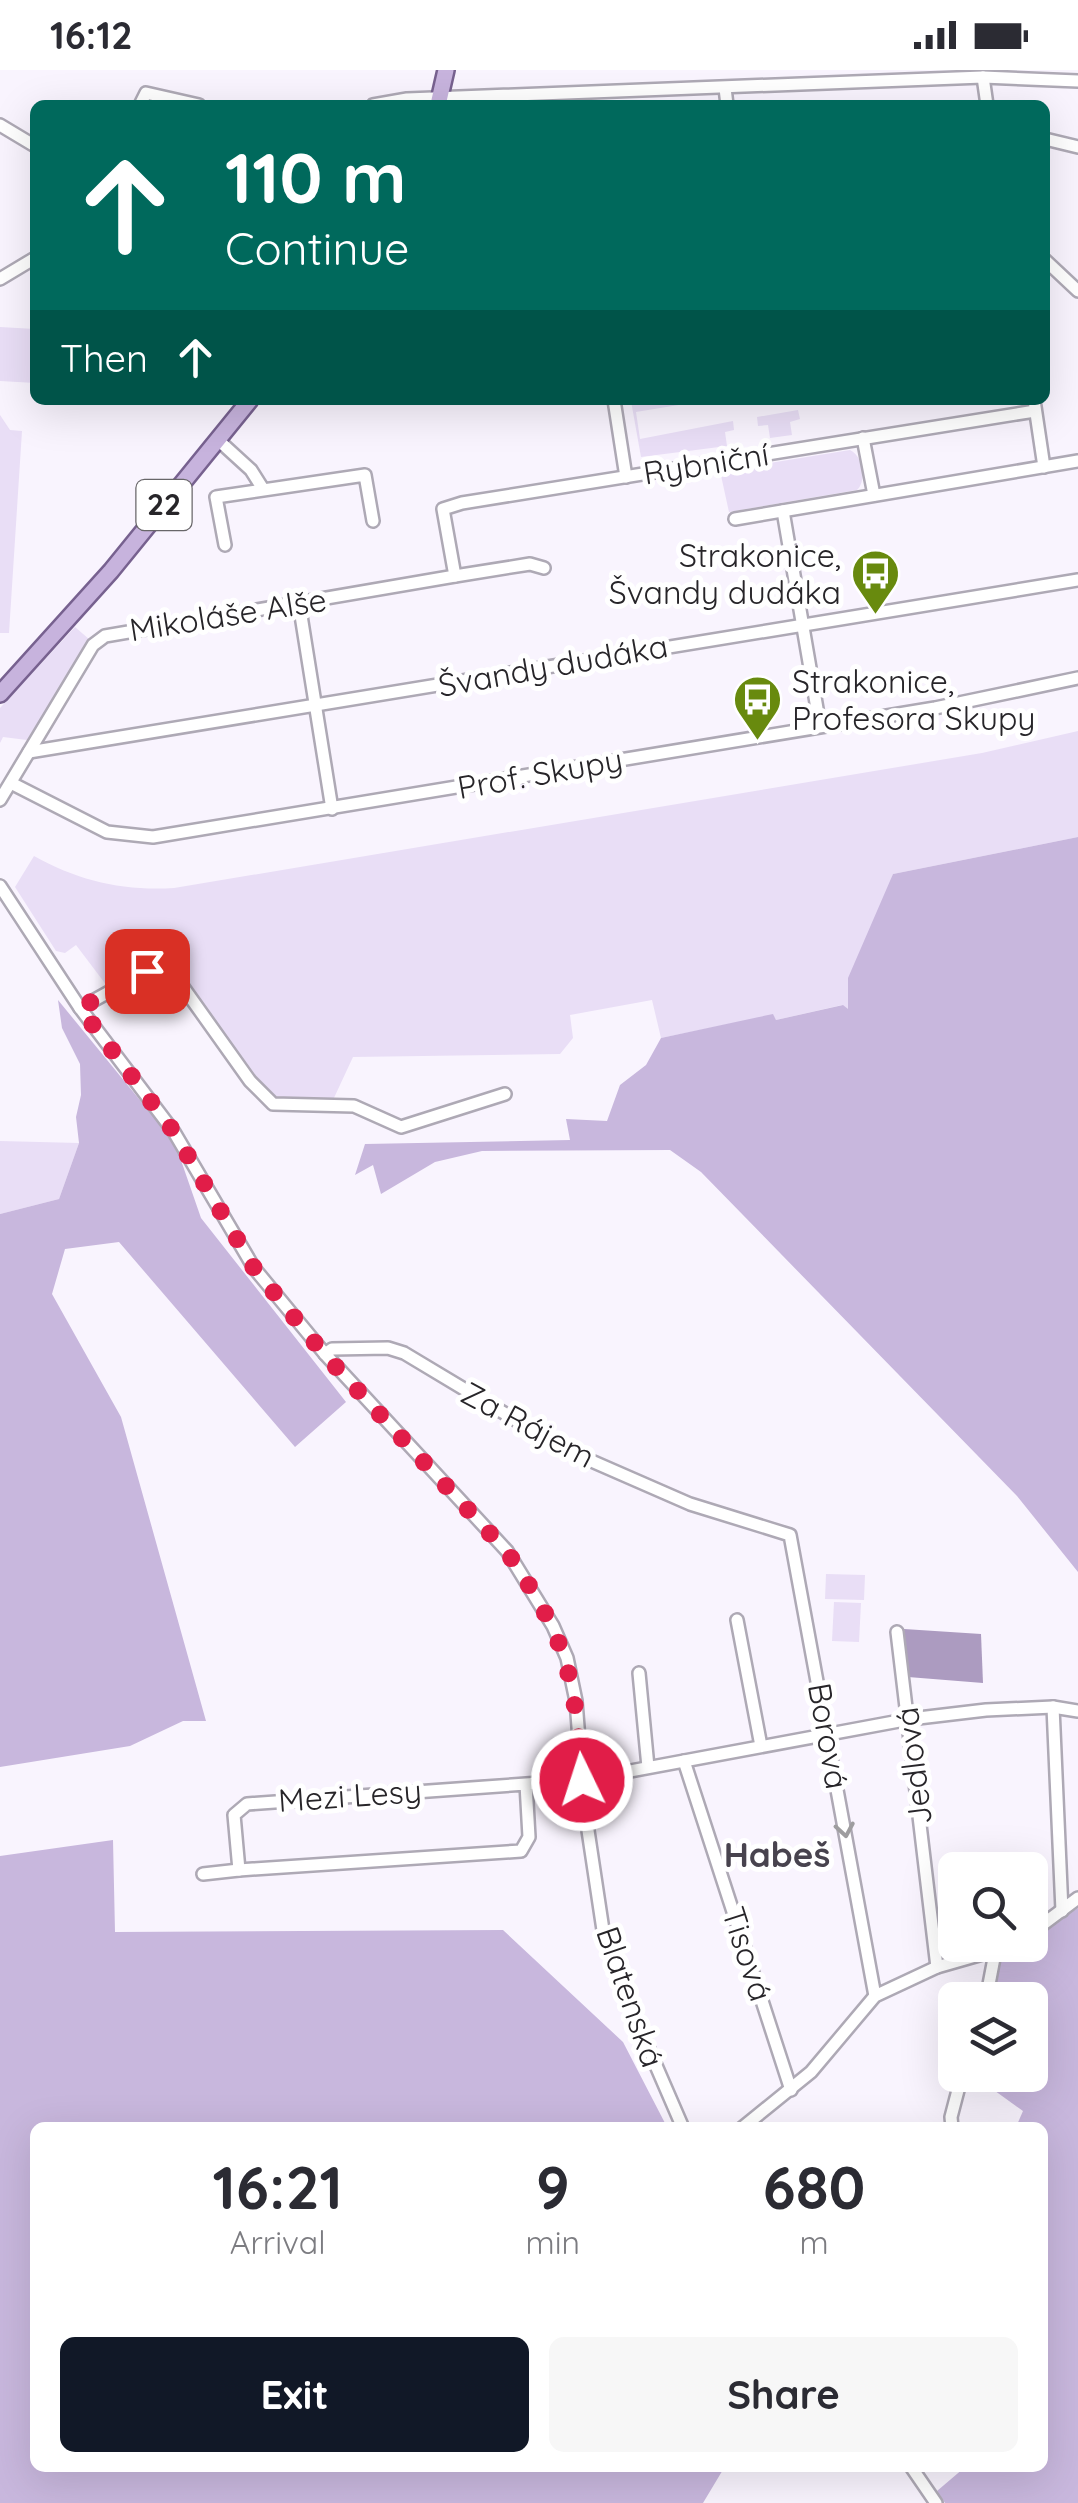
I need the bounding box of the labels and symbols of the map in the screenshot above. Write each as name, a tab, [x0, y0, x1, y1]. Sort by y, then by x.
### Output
street label: Rybniční	[640, 433, 771, 493]
road number: 22	[136, 480, 192, 530]
place label: Strakonice, Švandy dudáka	[609, 535, 841, 612]
bus stop icon: Strakonice, Švandy dudáka	[850, 548, 902, 616]
street label: Mikoláše Alše	[127, 579, 329, 649]
street label: Švandy dudáka	[435, 625, 671, 705]
place label: Strakonice, Profesora Skupy	[792, 661, 1036, 738]
bus stop icon: Strakonice, Profesora Skupy	[731, 674, 783, 742]
street label: Prof. Skupy	[454, 739, 625, 807]
pin	[105, 929, 190, 1014]
street label: Za Rájem	[455, 1372, 602, 1476]
street label: Borová	[800, 1680, 858, 1792]
street label: Jedlová	[886, 1705, 940, 1827]
position arrow	[530, 1728, 634, 1832]
street label: Mezi Lesy	[277, 1770, 423, 1820]
one-way arrow	[834, 1822, 855, 1838]
district label: Habeš	[724, 1832, 830, 1876]
street label: Tisová	[714, 1902, 782, 2006]
street label: Blatenská	[588, 1921, 674, 2072]

